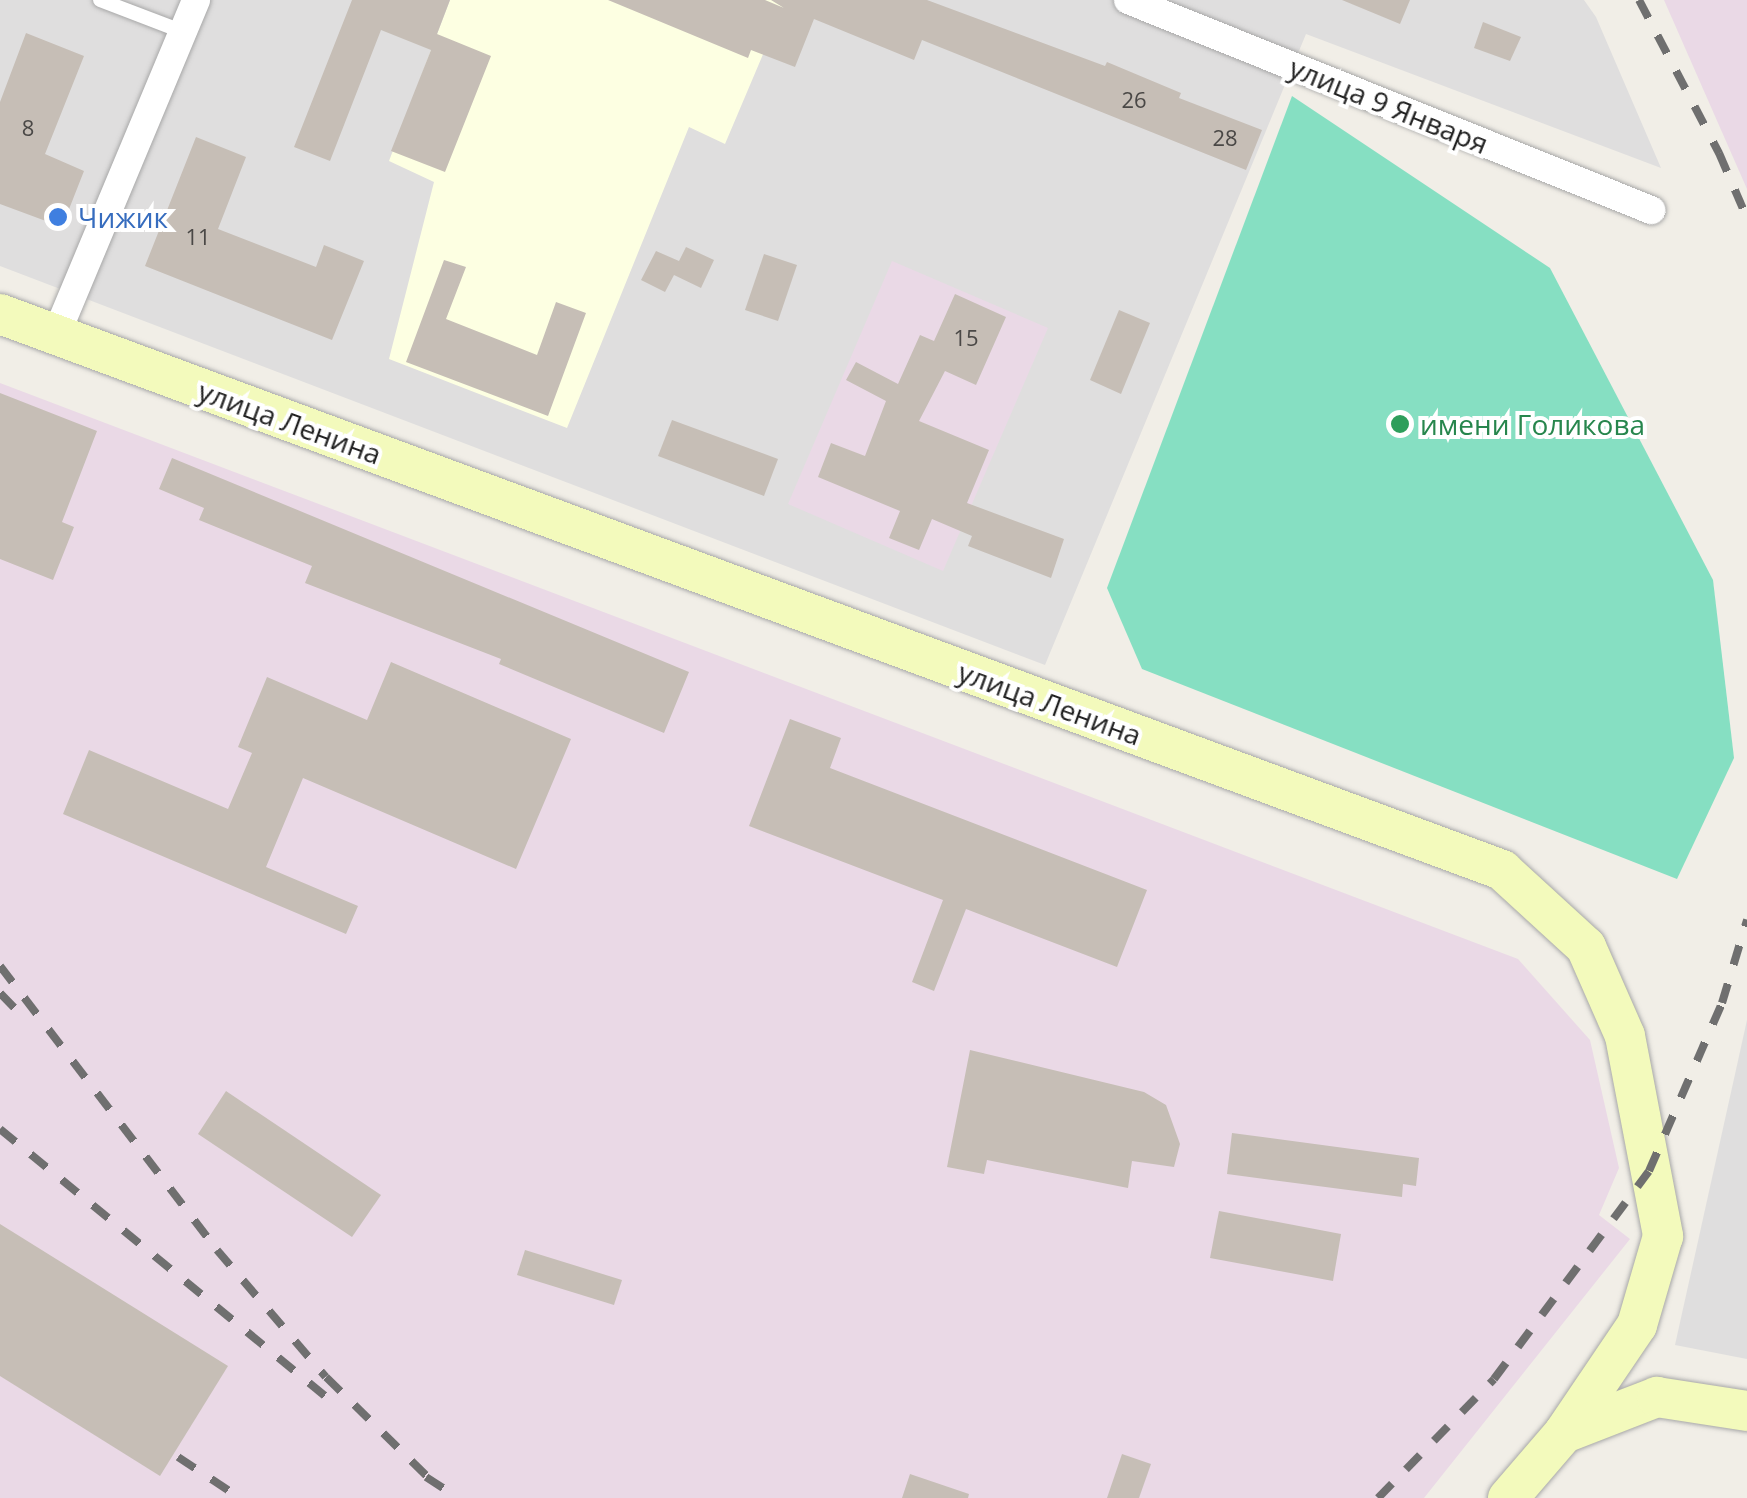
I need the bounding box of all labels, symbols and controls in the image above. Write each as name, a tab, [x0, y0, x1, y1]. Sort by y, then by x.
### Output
street label: улица 9 Января	[1285, 50, 1493, 160]
house number: 26	[1121, 87, 1147, 113]
house number: 8	[22, 115, 34, 141]
house number: 28	[1212, 125, 1238, 151]
place label: Чижик	[78, 200, 168, 234]
marker: Чижик	[47, 206, 69, 228]
house number: 11	[185, 224, 211, 250]
house number: 15	[953, 325, 979, 351]
street label: улица Ленина	[194, 373, 386, 471]
place label: имени Голикова	[1420, 407, 1645, 441]
marker: имени Голикова	[1389, 413, 1411, 435]
street label: улица Ленина	[954, 654, 1146, 752]

